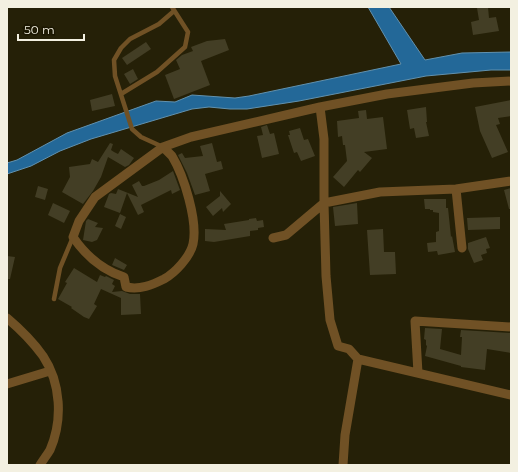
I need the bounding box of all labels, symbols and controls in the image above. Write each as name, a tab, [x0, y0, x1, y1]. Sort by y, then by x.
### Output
scale bar	[18, 16, 84, 42]
text: 50 m	[24, 22, 55, 37]

